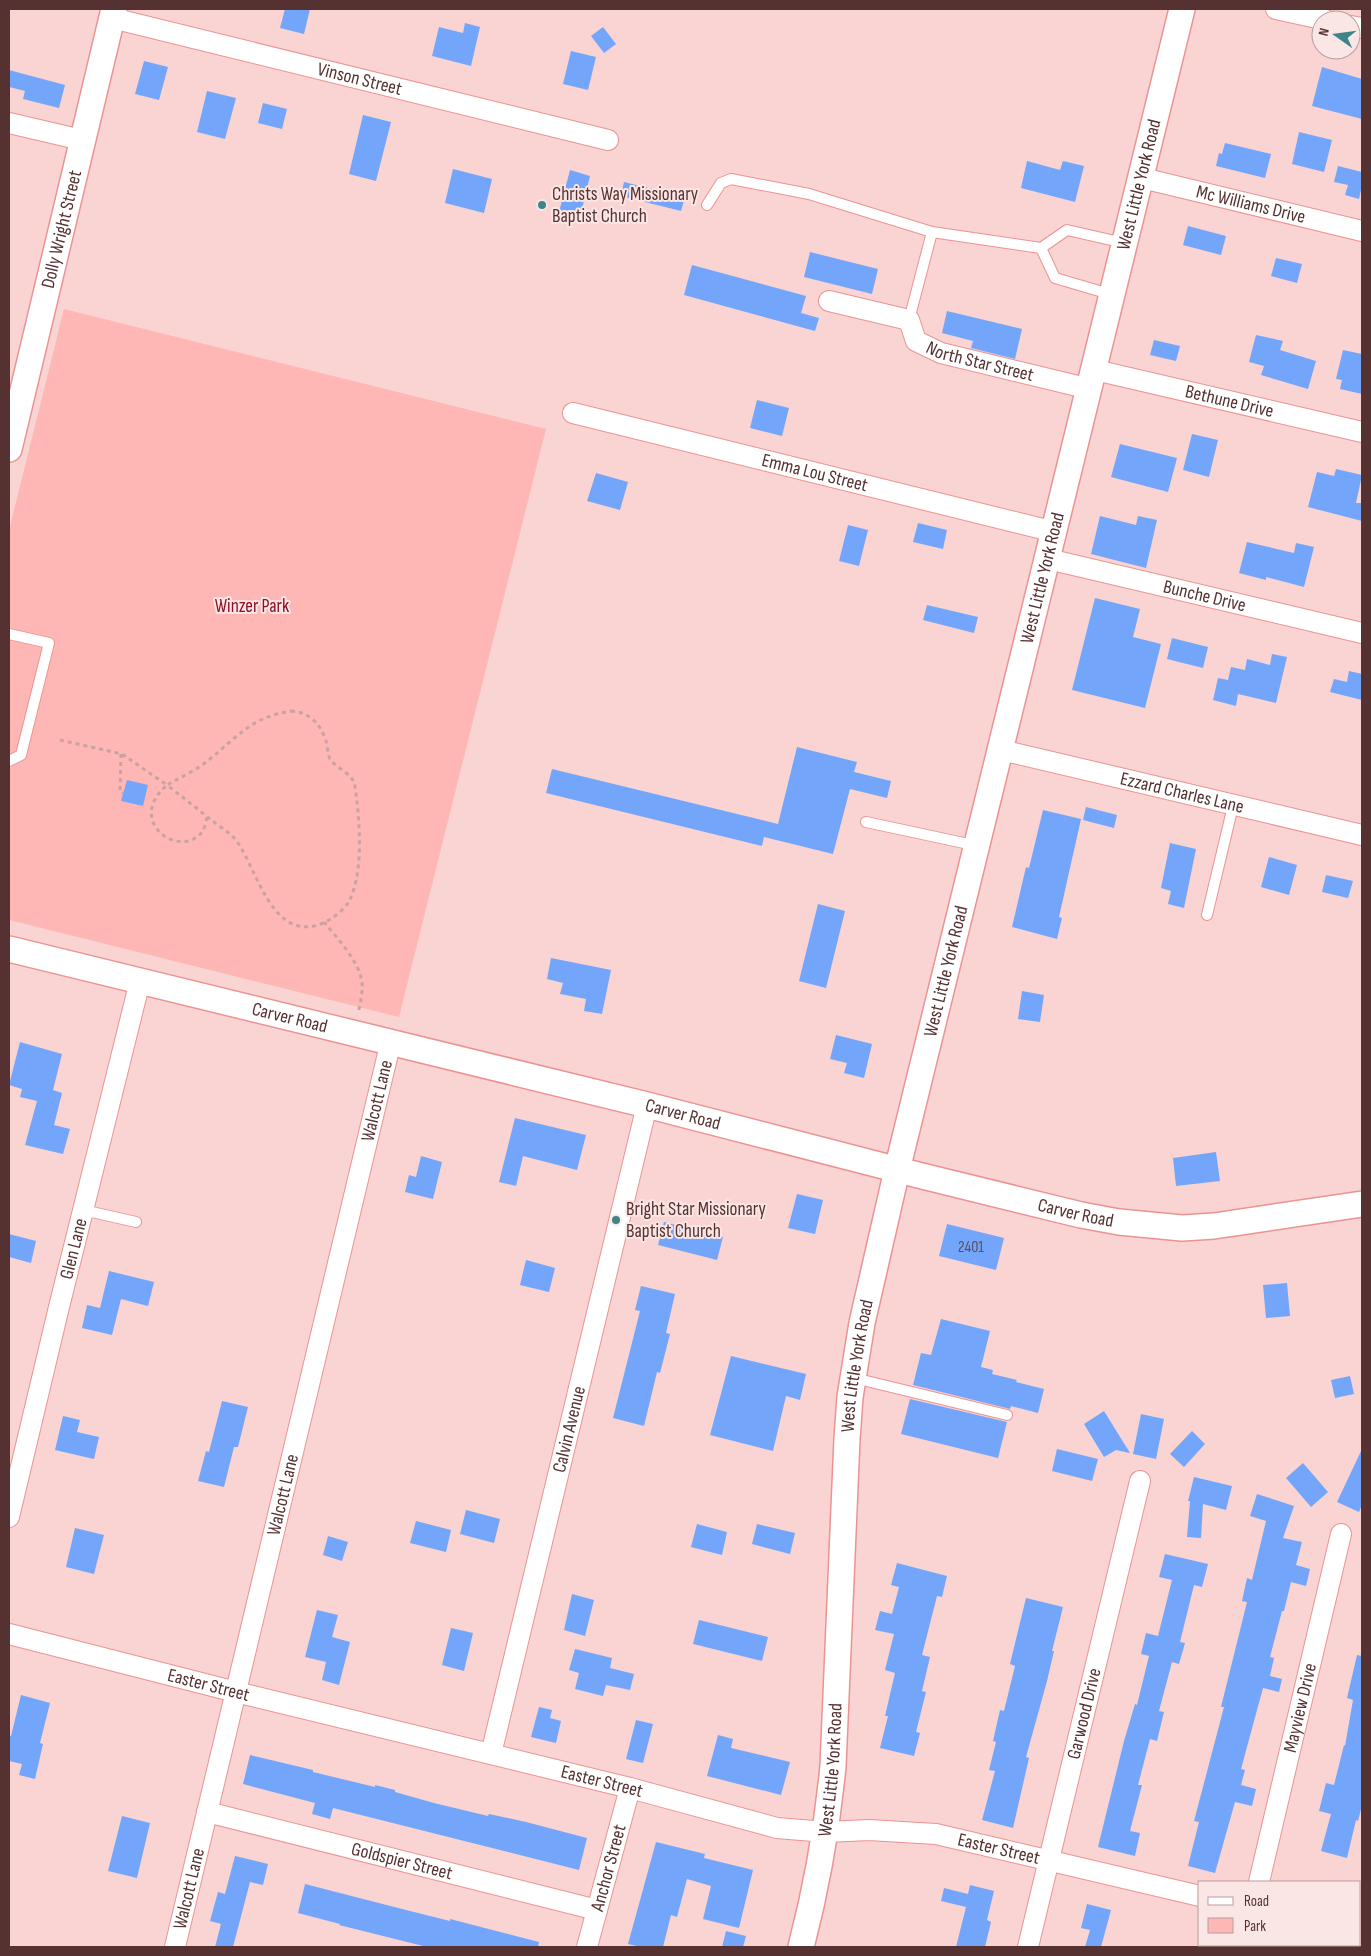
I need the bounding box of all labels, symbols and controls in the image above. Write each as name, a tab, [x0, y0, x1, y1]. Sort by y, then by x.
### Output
north arrow	[1311, 10, 1361, 60]
text: N	[1315, 26, 1333, 38]
street label: Vinson Street	[315, 57, 404, 100]
street label: West Little York Road	[1112, 117, 1166, 252]
street label: Dolly Wright Street	[36, 168, 87, 291]
street label: Mc Williams Drive	[1194, 180, 1308, 228]
place label: Christs Way Missionary Baptist Church	[552, 183, 699, 228]
marker: Christs Way Missionary Baptist Church	[536, 199, 548, 211]
street label: North Star Street	[922, 336, 1036, 387]
street label: Bethune Drive	[1183, 380, 1276, 423]
street label: Emma Lou Street	[759, 449, 870, 497]
street label: West Little York Road	[1015, 510, 1069, 646]
street label: Bunche Drive	[1161, 575, 1248, 617]
park label: Winzer Park	[215, 595, 290, 618]
street label: Ezzard Charles Lane	[1118, 767, 1246, 818]
street label: West Little York Road	[919, 903, 973, 1039]
street label: Carver Road	[250, 997, 330, 1038]
street label: Walcott Lane	[356, 1058, 398, 1144]
street label: Carver Road	[643, 1094, 723, 1135]
street label: Carver Road	[1036, 1193, 1115, 1232]
place label: Bright Star Missionary Baptist Church	[626, 1198, 766, 1243]
marker: Bright Star Missionary Baptist Church	[610, 1214, 622, 1226]
street label: Glen Lane	[55, 1216, 92, 1282]
house number: 2401	[958, 1238, 984, 1257]
street label: West Little York Road	[836, 1297, 878, 1433]
street label: Calvin Avenue	[548, 1384, 591, 1475]
street label: Walcott Lane	[262, 1452, 304, 1538]
street label: Mayview Drive	[1278, 1661, 1322, 1755]
street label: Easter Street	[165, 1664, 252, 1706]
street label: Garwood Drive	[1062, 1666, 1106, 1762]
street label: West Little York Road	[813, 1703, 847, 1838]
street label: Easter Street	[559, 1760, 646, 1803]
street label: Anchor Street	[585, 1822, 631, 1915]
street label: Easter Street	[955, 1828, 1042, 1870]
street label: Goldspier Street	[349, 1837, 455, 1885]
street label: Walcott Lane	[168, 1846, 210, 1932]
legend	[1198, 1881, 1361, 1946]
text: Road	[1244, 1892, 1269, 1911]
text: Park	[1244, 1917, 1266, 1936]

